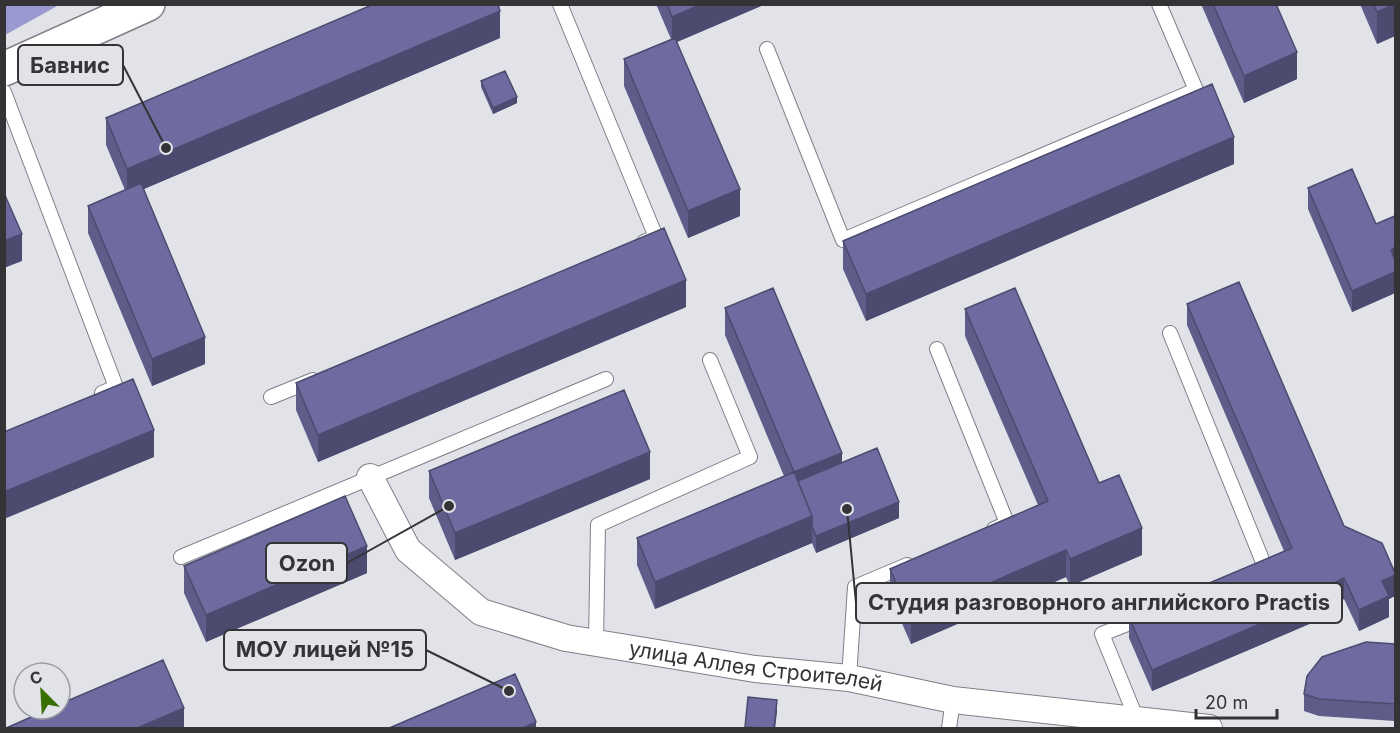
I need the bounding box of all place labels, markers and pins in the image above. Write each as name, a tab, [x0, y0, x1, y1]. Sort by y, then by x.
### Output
callout: Бавнис	[18, 45, 123, 85]
callout: Ozon	[266, 543, 347, 583]
callout: Студия разговорного английского Practis	[856, 583, 1342, 623]
callout: МОУ лицей №15	[224, 630, 426, 670]

